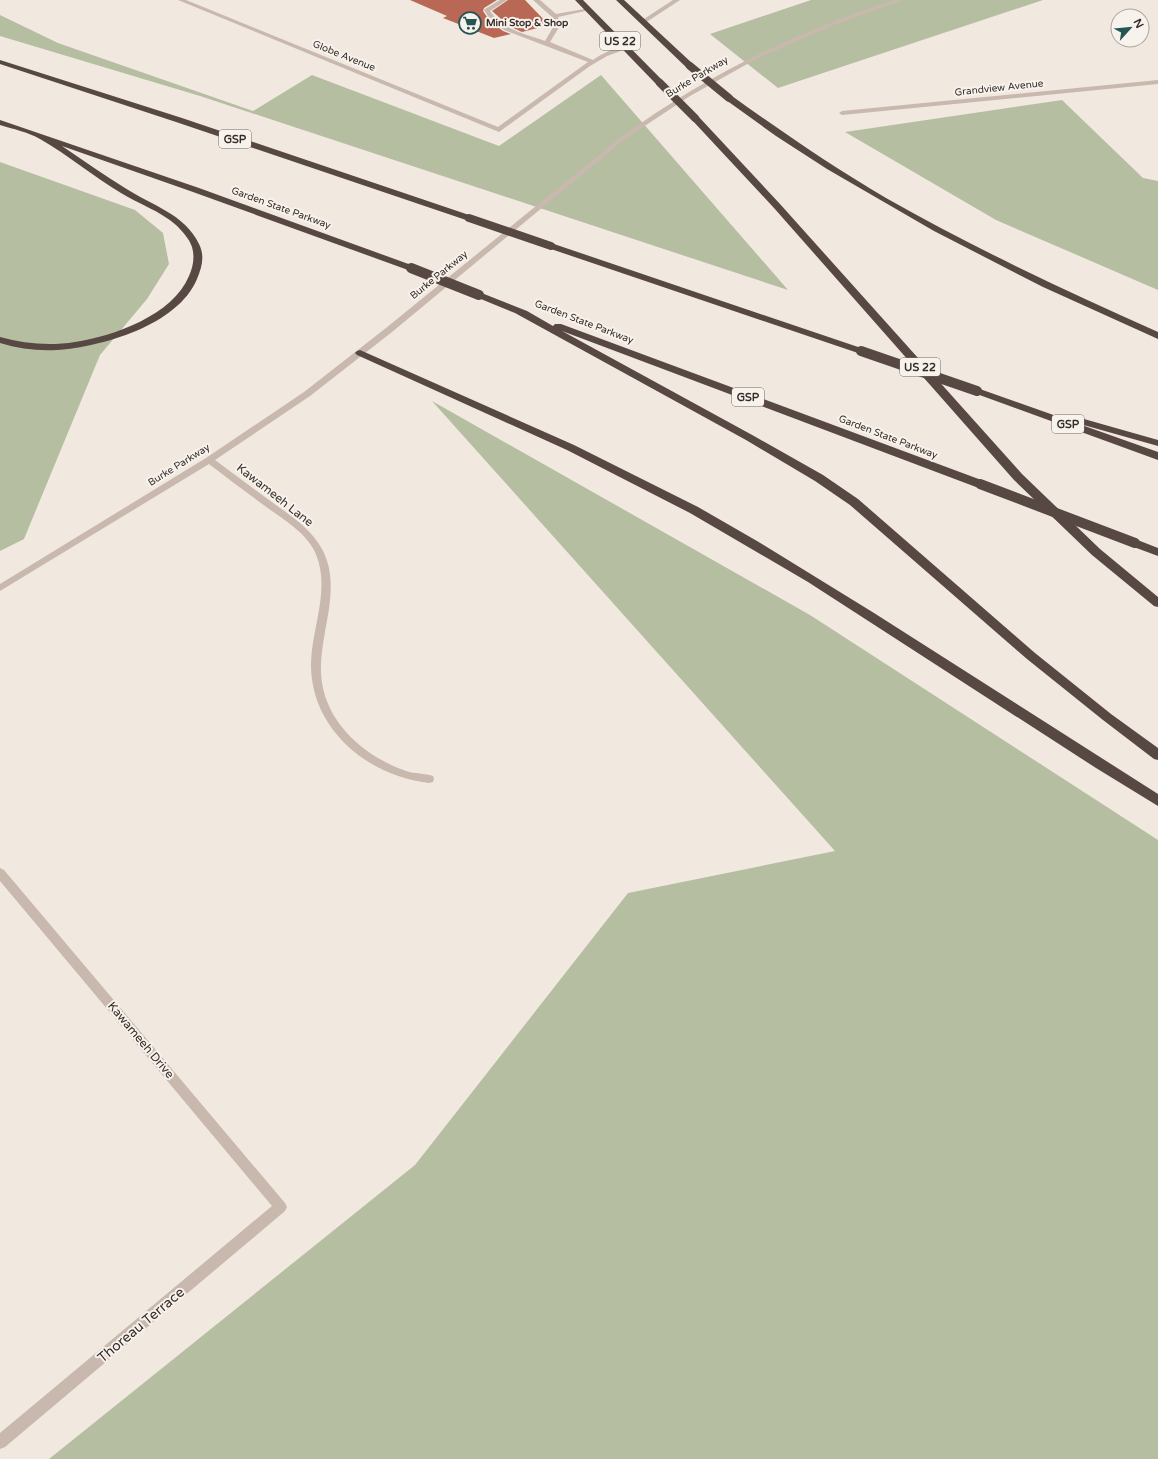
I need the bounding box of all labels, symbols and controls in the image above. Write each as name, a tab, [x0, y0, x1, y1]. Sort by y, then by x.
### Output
north arrow	[1110, 8, 1150, 48]
supermarket icon: Mini Stop & Shop	[457, 10, 483, 36]
place label: Mini Stop & Shop	[486, 17, 569, 29]
text: N	[1131, 17, 1146, 31]
road number: US 22	[600, 32, 640, 50]
street label: Globe Avenue	[311, 38, 377, 74]
street label: Burke Parkway	[664, 53, 731, 100]
street label: Grandview Avenue	[954, 77, 1044, 99]
road number: GSP	[219, 130, 251, 148]
street label: Garden State Parkway	[230, 184, 333, 232]
street label: Burke Parkway	[408, 248, 471, 302]
street label: Garden State Parkway	[533, 298, 636, 347]
road number: US 22	[900, 358, 940, 376]
road number: GSP	[732, 388, 764, 406]
street label: Garden State Parkway	[837, 413, 940, 462]
road number: GSP	[1052, 415, 1084, 433]
street label: Burke Parkway	[146, 441, 213, 489]
street label: Kawameeh Lane	[234, 461, 316, 529]
street label: Kawameeh Drive	[105, 999, 177, 1081]
street label: Thoreau Terrace	[94, 1284, 188, 1366]

